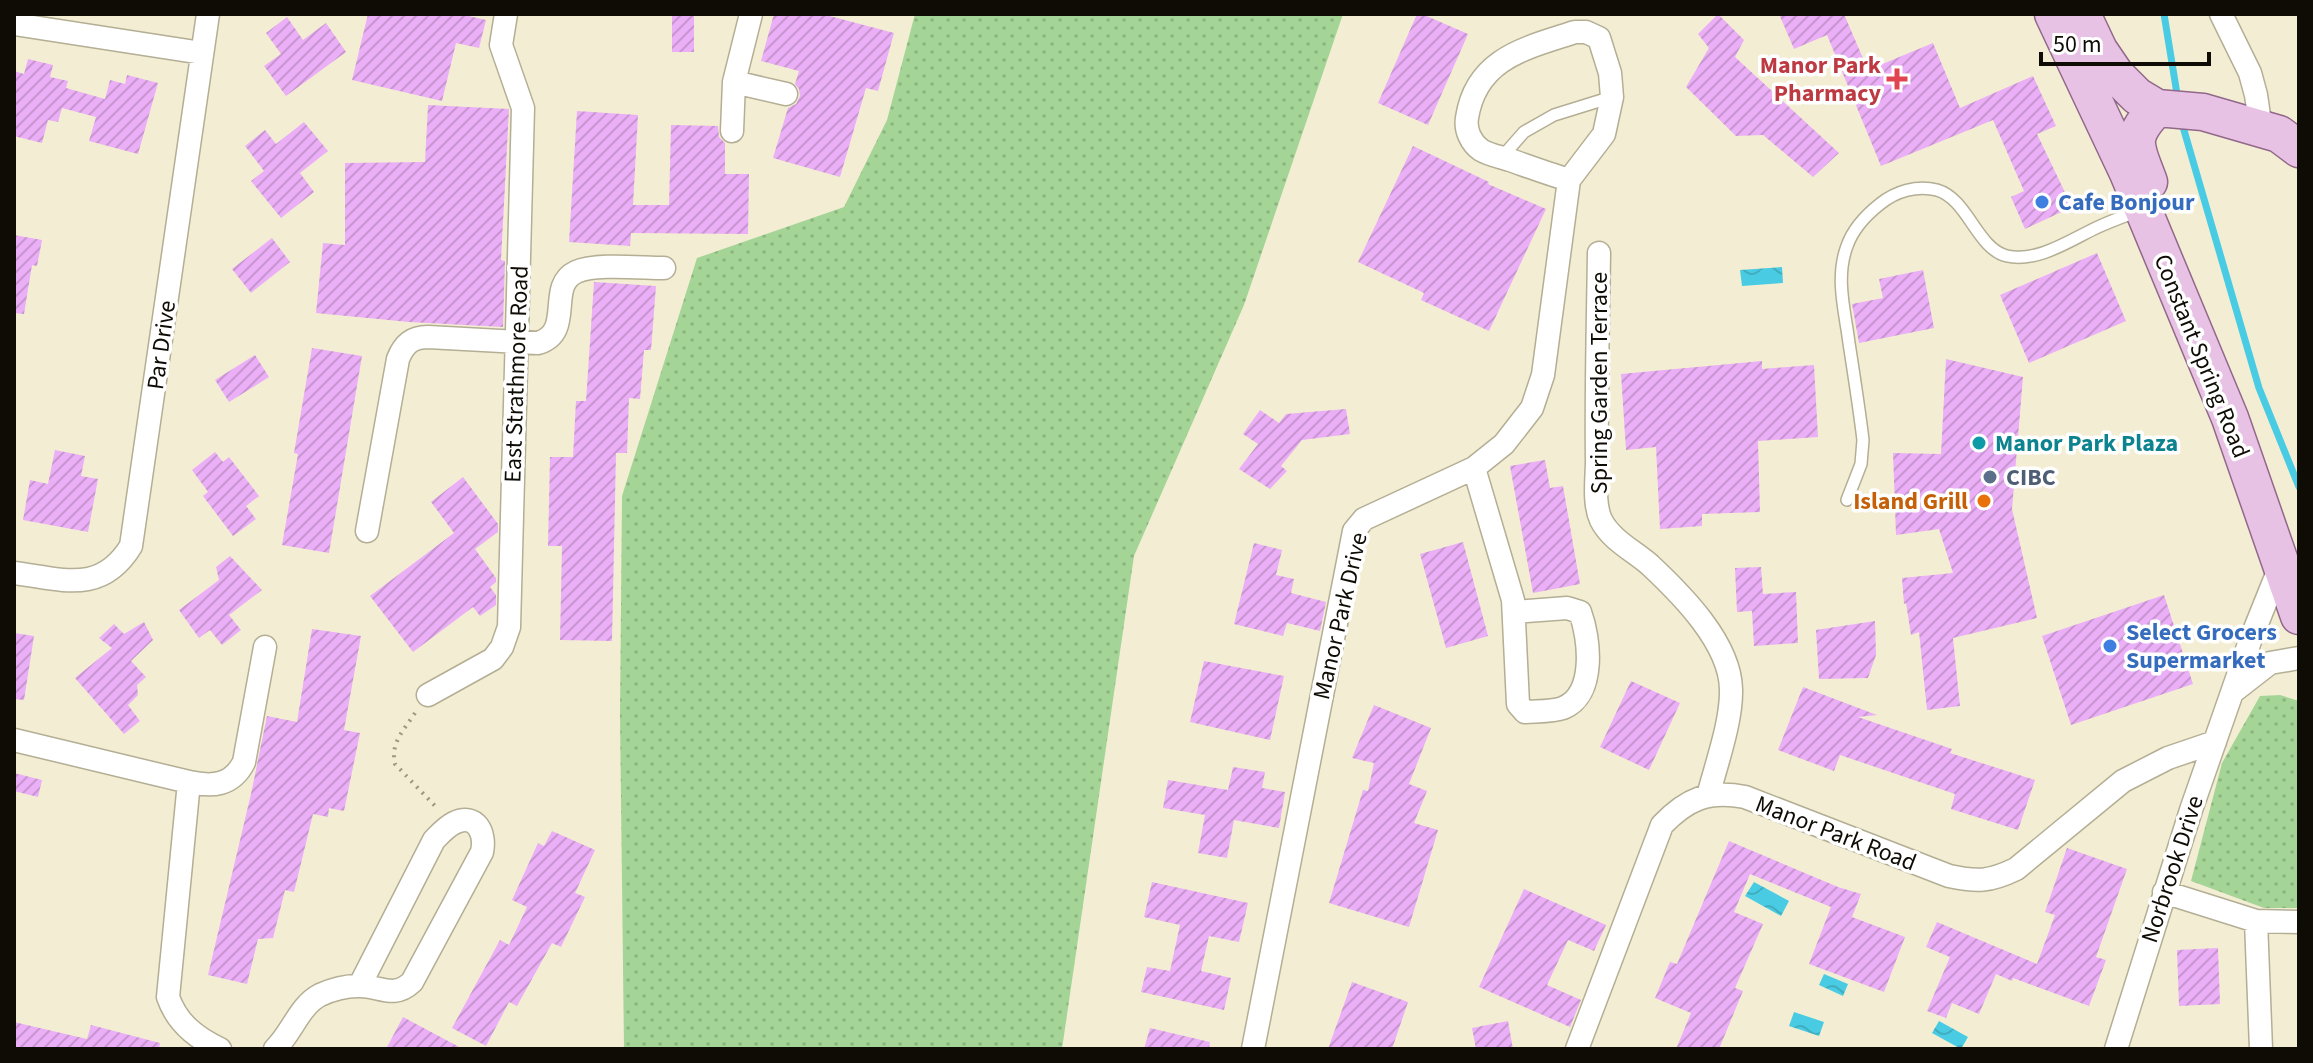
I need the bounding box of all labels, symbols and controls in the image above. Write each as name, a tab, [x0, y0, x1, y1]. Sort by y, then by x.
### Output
scale bar	[2041, 16, 2209, 66]
text: 50 m	[2053, 27, 2102, 62]
place label: Manor Park Pharmacy	[1760, 48, 1882, 111]
marker: Manor Park Pharmacy	[1888, 70, 1906, 88]
place label: Cafe Bonjour	[2058, 185, 2195, 220]
marker: Cafe Bonjour	[2033, 193, 2051, 211]
street label: Constant Spring Road	[2145, 249, 2258, 463]
street label: East Strathmore Road	[495, 265, 538, 483]
street label: Spring Garden Terrace	[1582, 272, 1617, 494]
street label: Par Drive	[138, 298, 185, 392]
place label: Manor Park Plaza	[1995, 426, 2178, 461]
marker: Manor Park Plaza	[1970, 434, 1988, 452]
place label: CIBC	[2006, 460, 2056, 495]
marker: CIBC	[1981, 468, 1999, 486]
place label: Island Grill	[1853, 484, 1968, 519]
marker: Island Grill	[1975, 492, 1993, 510]
street label: Manor Park Drive	[1304, 529, 1377, 703]
place label: Select Grocers Supermarket	[2126, 615, 2277, 678]
marker: Select Grocers Supermarket	[2101, 637, 2119, 655]
street label: Manor Park Road	[1750, 787, 1921, 880]
street label: Norbrook Drive	[2132, 791, 2213, 947]

